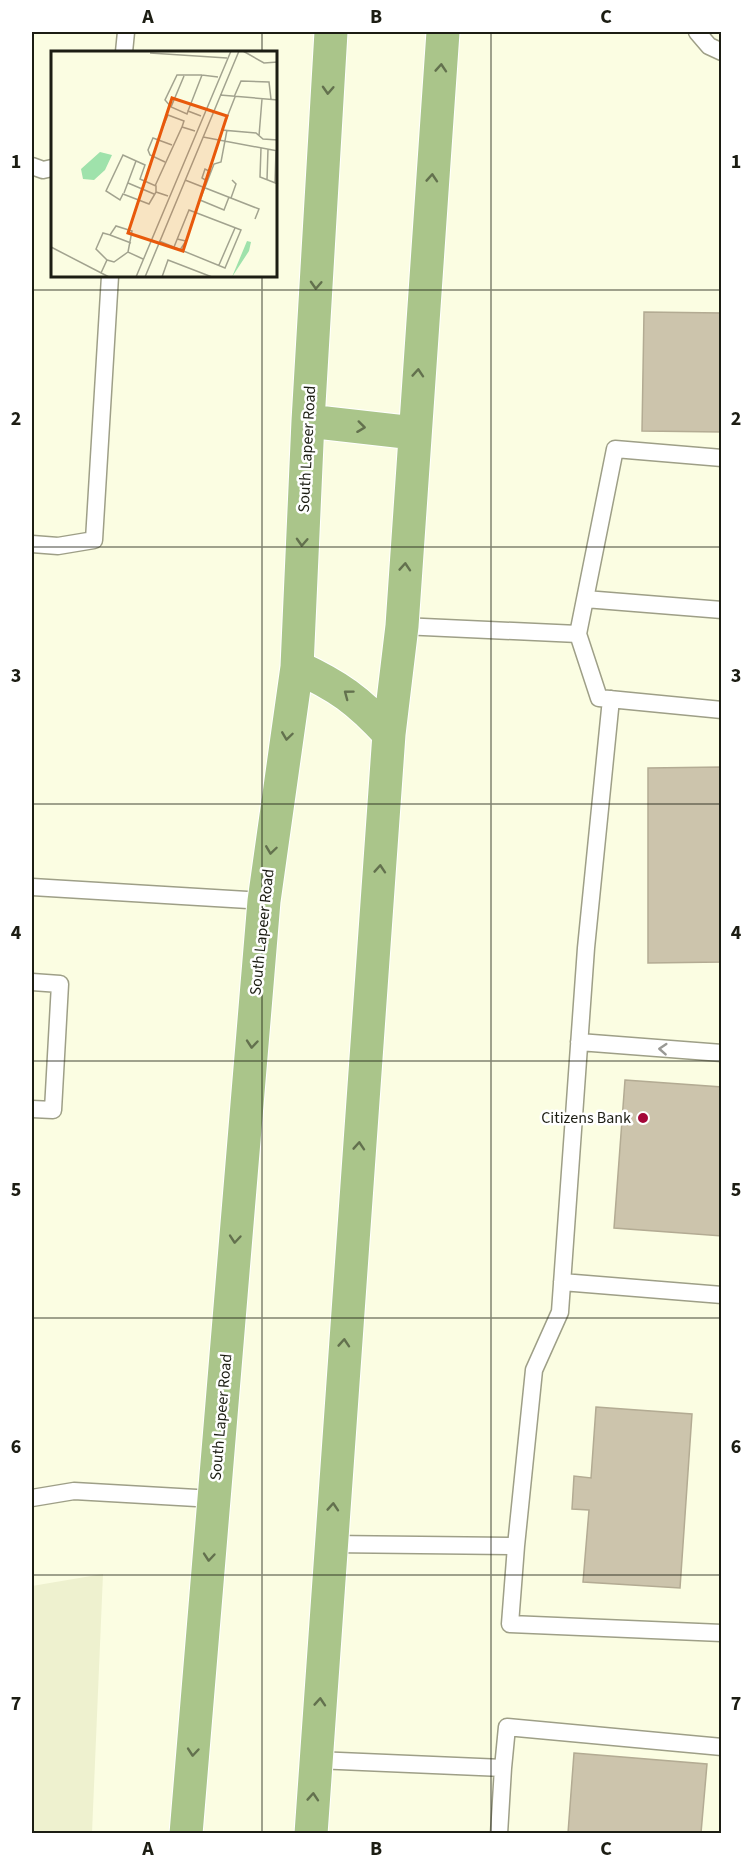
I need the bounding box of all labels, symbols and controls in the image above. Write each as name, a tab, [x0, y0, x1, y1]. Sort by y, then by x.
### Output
text: A	[141, 3, 154, 31]
text: B	[370, 3, 382, 31]
text: C	[600, 3, 612, 31]
inset map	[51, 51, 278, 278]
one-way arrow	[434, 63, 447, 73]
one-way arrow	[321, 85, 334, 94]
text: 1	[11, 148, 21, 176]
text: 1	[731, 148, 741, 176]
one-way arrow	[426, 174, 439, 183]
one-way arrow	[310, 280, 323, 289]
one-way arrow	[411, 368, 424, 377]
street label: South Lapeer Road	[293, 385, 321, 513]
text: 2	[11, 405, 21, 433]
text: 2	[731, 405, 741, 433]
one-way arrow	[356, 420, 365, 433]
one-way arrow	[296, 537, 309, 546]
one-way arrow	[399, 563, 412, 572]
text: 3	[11, 662, 21, 690]
text: 3	[731, 662, 741, 690]
one-way arrow	[343, 691, 354, 702]
one-way arrow	[281, 732, 293, 741]
one-way arrow	[265, 846, 278, 855]
one-way arrow	[374, 865, 387, 874]
street label: South Lapeer Road	[244, 868, 280, 996]
text: 4	[11, 919, 22, 947]
text: 4	[731, 919, 742, 947]
one-way arrow	[246, 1040, 259, 1049]
one-way arrow	[659, 1043, 668, 1056]
place label: Citizens Bank	[541, 1107, 631, 1129]
marker: Citizens Bank	[636, 1111, 650, 1125]
one-way arrow	[353, 1141, 366, 1150]
text: 5	[11, 1176, 21, 1204]
text: 5	[731, 1176, 741, 1204]
one-way arrow	[229, 1234, 242, 1243]
one-way arrow	[338, 1339, 351, 1348]
street label: South Lapeer Road	[205, 1353, 237, 1481]
text: 6	[11, 1433, 21, 1461]
text: 6	[731, 1433, 741, 1461]
one-way arrow	[326, 1502, 339, 1511]
one-way arrow	[203, 1553, 216, 1562]
text: 7	[11, 1690, 21, 1718]
text: 7	[731, 1690, 741, 1718]
one-way arrow	[313, 1697, 326, 1706]
one-way arrow	[187, 1747, 200, 1756]
one-way arrow	[307, 1792, 320, 1801]
text: A	[141, 1835, 154, 1863]
text: B	[370, 1835, 382, 1863]
text: C	[600, 1835, 612, 1863]

